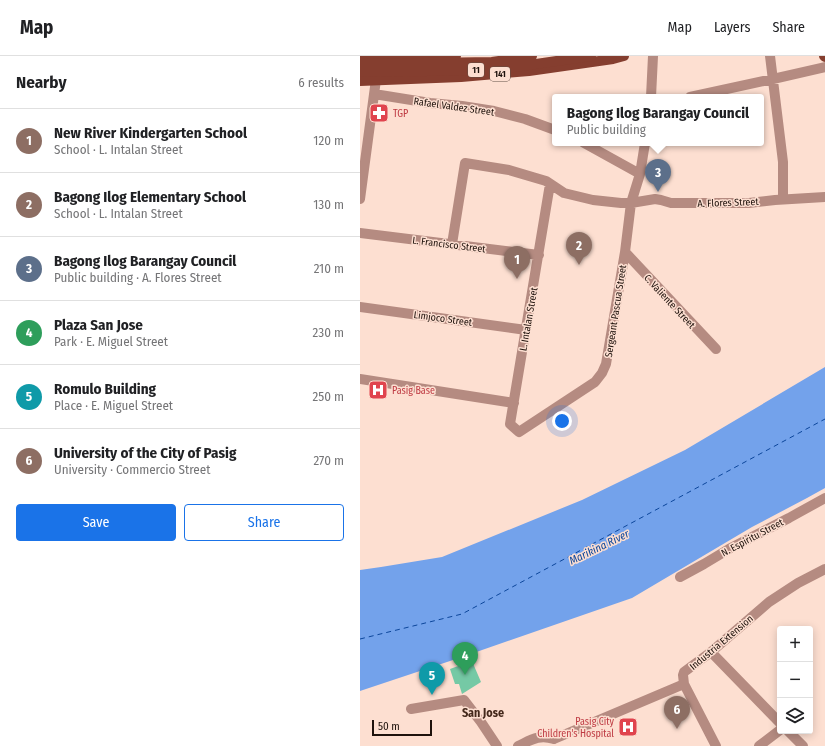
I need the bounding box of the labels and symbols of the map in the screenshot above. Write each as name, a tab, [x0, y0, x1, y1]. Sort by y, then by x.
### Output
road number: 11	[468, 63, 484, 77]
road number: 141	[490, 67, 510, 81]
street label: Rafael Valdez Street	[413, 95, 496, 119]
pharmacy icon: TGP	[368, 102, 390, 124]
place label: TGP	[393, 108, 408, 120]
pin: 3	[645, 159, 671, 192]
street label: A. Flores Street	[697, 196, 760, 210]
pin: 2	[566, 232, 592, 265]
street label: L. Francisco Street	[412, 235, 487, 256]
pin: 1	[504, 246, 530, 279]
street label: Sergeant Pascua Street	[603, 263, 629, 358]
street label: C. Valiente Street	[641, 272, 698, 332]
street label: L. Intalan Street	[517, 286, 541, 352]
street label: Limjoco Street	[413, 309, 473, 329]
hospital icon: Pasig Base	[367, 379, 389, 401]
place label: Pasig Base	[392, 385, 435, 397]
your location	[552, 411, 572, 431]
street label: N. Espiritu Street	[719, 516, 786, 559]
water label: Marikina River	[567, 527, 632, 568]
street label: Industria Extension	[688, 613, 756, 673]
pin: 4	[452, 642, 478, 675]
pin: 5	[419, 662, 445, 695]
pin: 6	[664, 696, 690, 729]
district label: San Jose	[462, 706, 504, 720]
place label: Pasig City Children's Hospital	[537, 716, 615, 740]
hospital icon: Pasig City Children's Hospital	[617, 716, 639, 738]
scale bar	[372, 718, 432, 737]

